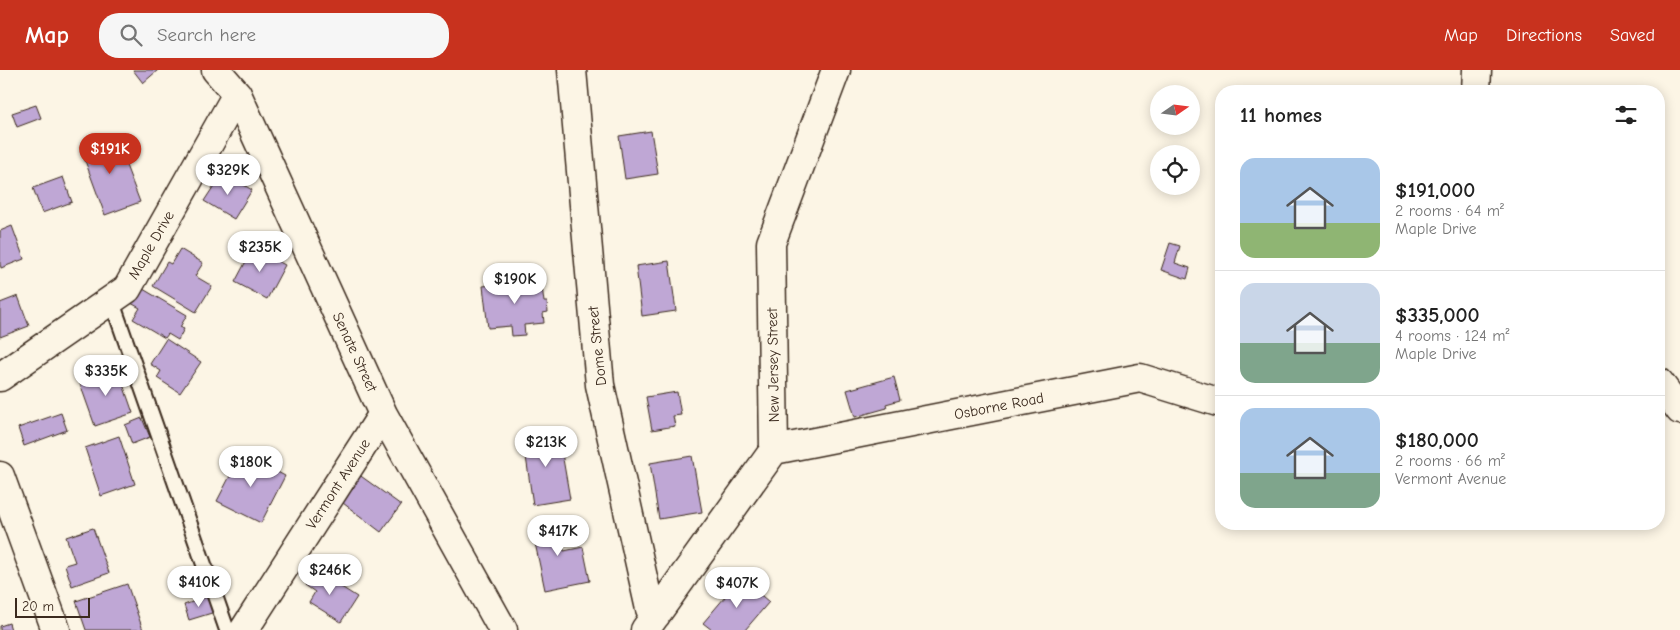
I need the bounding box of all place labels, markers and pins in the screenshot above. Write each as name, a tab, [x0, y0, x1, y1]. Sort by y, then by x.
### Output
pin: $191K	[75, 132, 145, 175]
pin: $329K	[193, 154, 263, 196]
pin: $235K	[225, 230, 295, 273]
pin: $190K	[480, 262, 550, 305]
pin: $335K	[71, 354, 141, 397]
pin: $213K	[511, 426, 581, 468]
pin: $180K	[216, 446, 286, 488]
pin: $417K	[523, 514, 593, 557]
pin: $246K	[295, 554, 365, 596]
pin: $410K	[164, 566, 234, 608]
pin: $407K	[702, 566, 772, 609]

